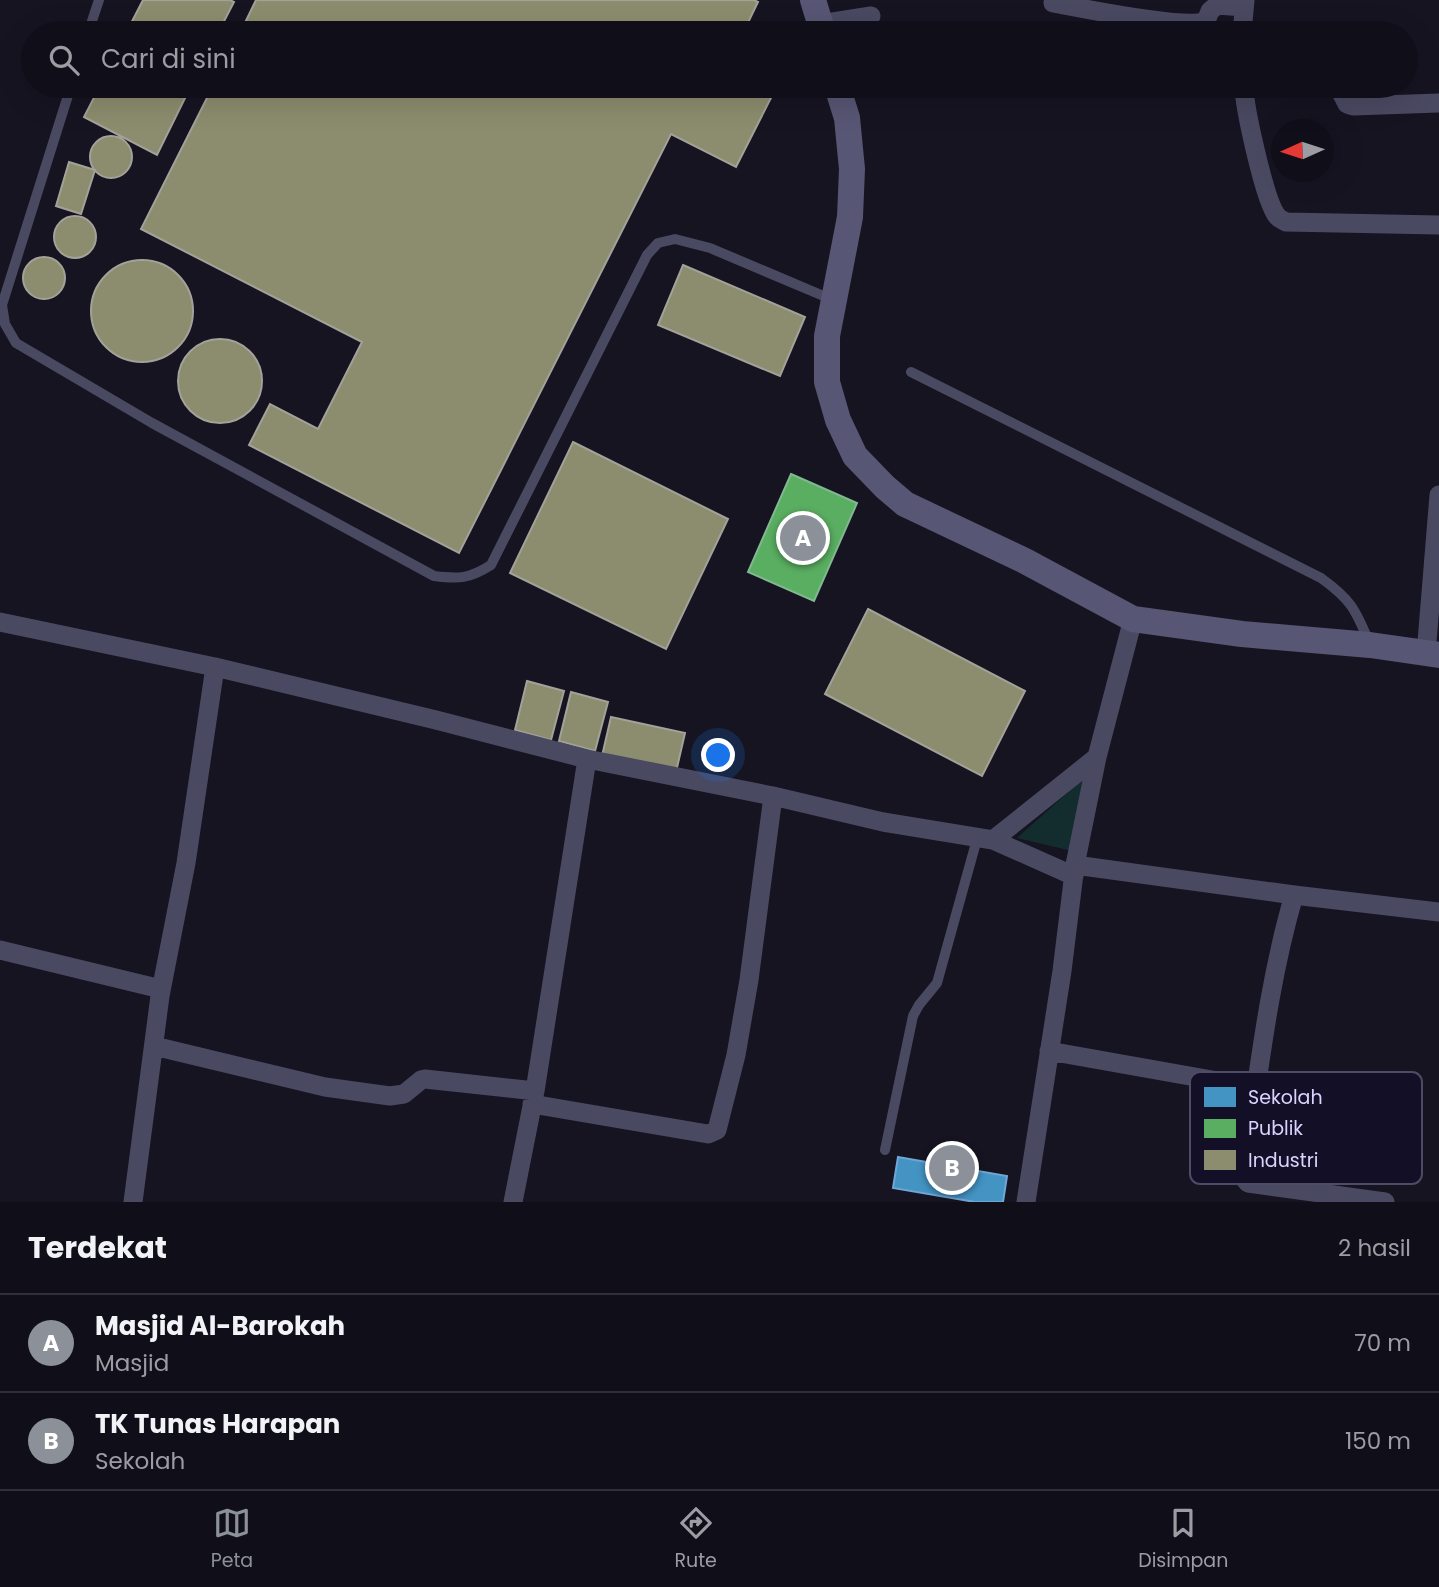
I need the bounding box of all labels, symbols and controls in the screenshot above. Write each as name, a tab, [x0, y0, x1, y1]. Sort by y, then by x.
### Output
search box	[21, 21, 1418, 98]
icon: search	[45, 41, 83, 79]
text: Cari di sini	[101, 41, 236, 77]
north arrow	[1271, 119, 1334, 182]
pin: A	[780, 512, 826, 564]
your location	[701, 738, 735, 772]
legend	[1190, 1072, 1422, 1184]
text: Sekolah	[1248, 1084, 1323, 1111]
text: Publik	[1248, 1115, 1303, 1142]
pin: B	[929, 1142, 975, 1194]
text: Industri	[1248, 1147, 1318, 1174]
text: Terdekat	[28, 1226, 167, 1269]
text: 2 hasil	[1338, 1232, 1411, 1264]
text: Masjid Al-Barokah	[95, 1308, 345, 1344]
text: A	[43, 1327, 59, 1359]
text: 70 m	[1354, 1327, 1411, 1359]
text: Masjid	[95, 1347, 169, 1379]
text: TK Tunas Harapan	[95, 1406, 340, 1442]
text: B	[43, 1425, 59, 1457]
text: 150 m	[1345, 1425, 1411, 1457]
text: Sekolah	[95, 1445, 185, 1477]
tab: Peta	[211, 1504, 253, 1575]
tab: Rute	[674, 1504, 717, 1575]
tab: Disimpan	[1138, 1504, 1228, 1575]

